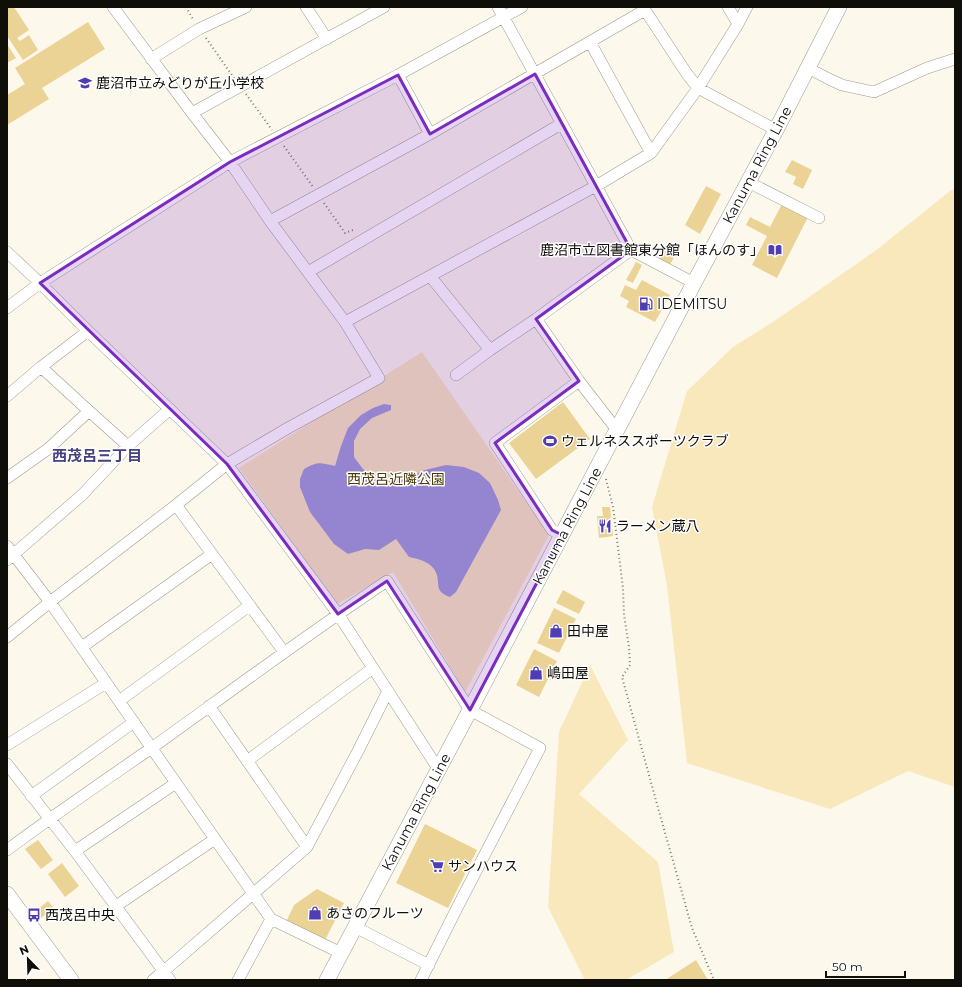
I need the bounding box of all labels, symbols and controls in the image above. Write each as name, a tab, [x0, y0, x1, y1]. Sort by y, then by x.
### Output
place label: 鹿沼市立みどりが丘小学校	[96, 74, 264, 92]
school or university icon: 鹿沼市立みどりが丘小学校	[77, 75, 93, 91]
street label: Kanuma Ring Line	[718, 103, 796, 227]
place label: 鹿沼市立図書館東分館「ほんのす」	[540, 241, 764, 259]
library icon: 鹿沼市立図書館東分館「ほんのす」	[767, 242, 783, 258]
place label: IDEMITSU	[657, 295, 727, 313]
fuel station icon: IDEMITSU	[638, 296, 654, 312]
place label: ウェルネススポーツクラブ	[561, 432, 729, 450]
sports icon: ウェルネススポーツクラブ	[542, 433, 558, 449]
district label: 西茂呂三丁目	[52, 446, 142, 465]
street label: Kanuma Ring Line	[528, 464, 606, 588]
park label: 西茂呂近隣公園	[347, 470, 445, 488]
place label: ラーメン蔵八	[616, 517, 699, 535]
restaurant icon: ラーメン蔵八	[597, 518, 613, 534]
place label: 田中屋	[567, 622, 609, 640]
shop icon: 田中屋	[548, 623, 564, 639]
place label: 嶋田屋	[547, 664, 589, 682]
shop icon: 嶋田屋	[528, 665, 544, 681]
street label: Kanuma Ring Line	[377, 750, 455, 874]
place label: サンハウス	[448, 857, 518, 875]
supermarket icon: サンハウス	[429, 858, 445, 874]
place label: あさのフルーツ	[326, 904, 424, 922]
shop icon: あさのフルーツ	[307, 905, 323, 921]
place label: 西茂呂中央	[45, 906, 115, 924]
bus stop icon: 西茂呂中央	[26, 907, 42, 923]
north arrow	[8, 939, 48, 979]
text: N	[17, 942, 31, 958]
scale bar	[826, 953, 905, 979]
text: 50 m	[832, 959, 863, 974]

